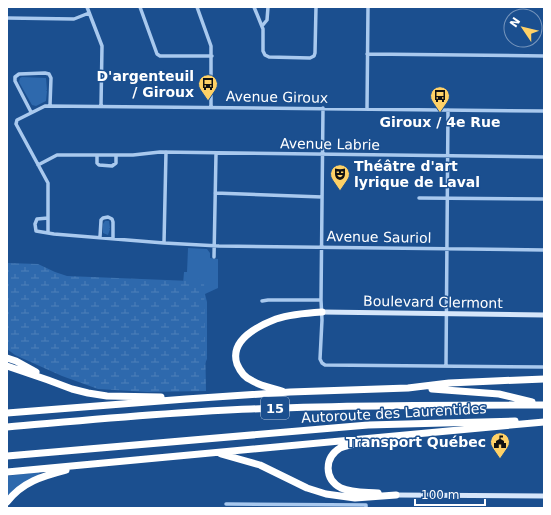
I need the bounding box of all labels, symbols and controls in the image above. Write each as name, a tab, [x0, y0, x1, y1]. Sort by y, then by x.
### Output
north arrow	[503, 8, 543, 48]
text: N	[507, 15, 523, 30]
place label: D'argenteuil / Giroux	[97, 68, 194, 100]
bus stop icon: D'argenteuil / Giroux	[197, 73, 219, 101]
bus stop icon: Giroux / 4e Rue	[429, 85, 451, 113]
street label: Avenue Giroux	[226, 88, 328, 106]
place label: Giroux / 4e Rue	[379, 114, 501, 130]
street label: Avenue Labrie	[280, 135, 380, 153]
place label: Théâtre d'art lyrique de Laval	[354, 158, 480, 190]
theatre icon: Théâtre d'art lyrique de Laval	[329, 163, 351, 191]
street label: Avenue Sauriol	[326, 228, 432, 246]
street label: Boulevard Clermont	[363, 293, 503, 311]
road number: 15	[261, 397, 289, 419]
street label: Autoroute des Laurentides	[301, 400, 487, 426]
public building icon: Transport Québec	[489, 431, 511, 459]
place label: Transport Québec	[346, 434, 486, 450]
scale bar	[415, 481, 485, 507]
text: 100 m	[421, 488, 459, 502]

